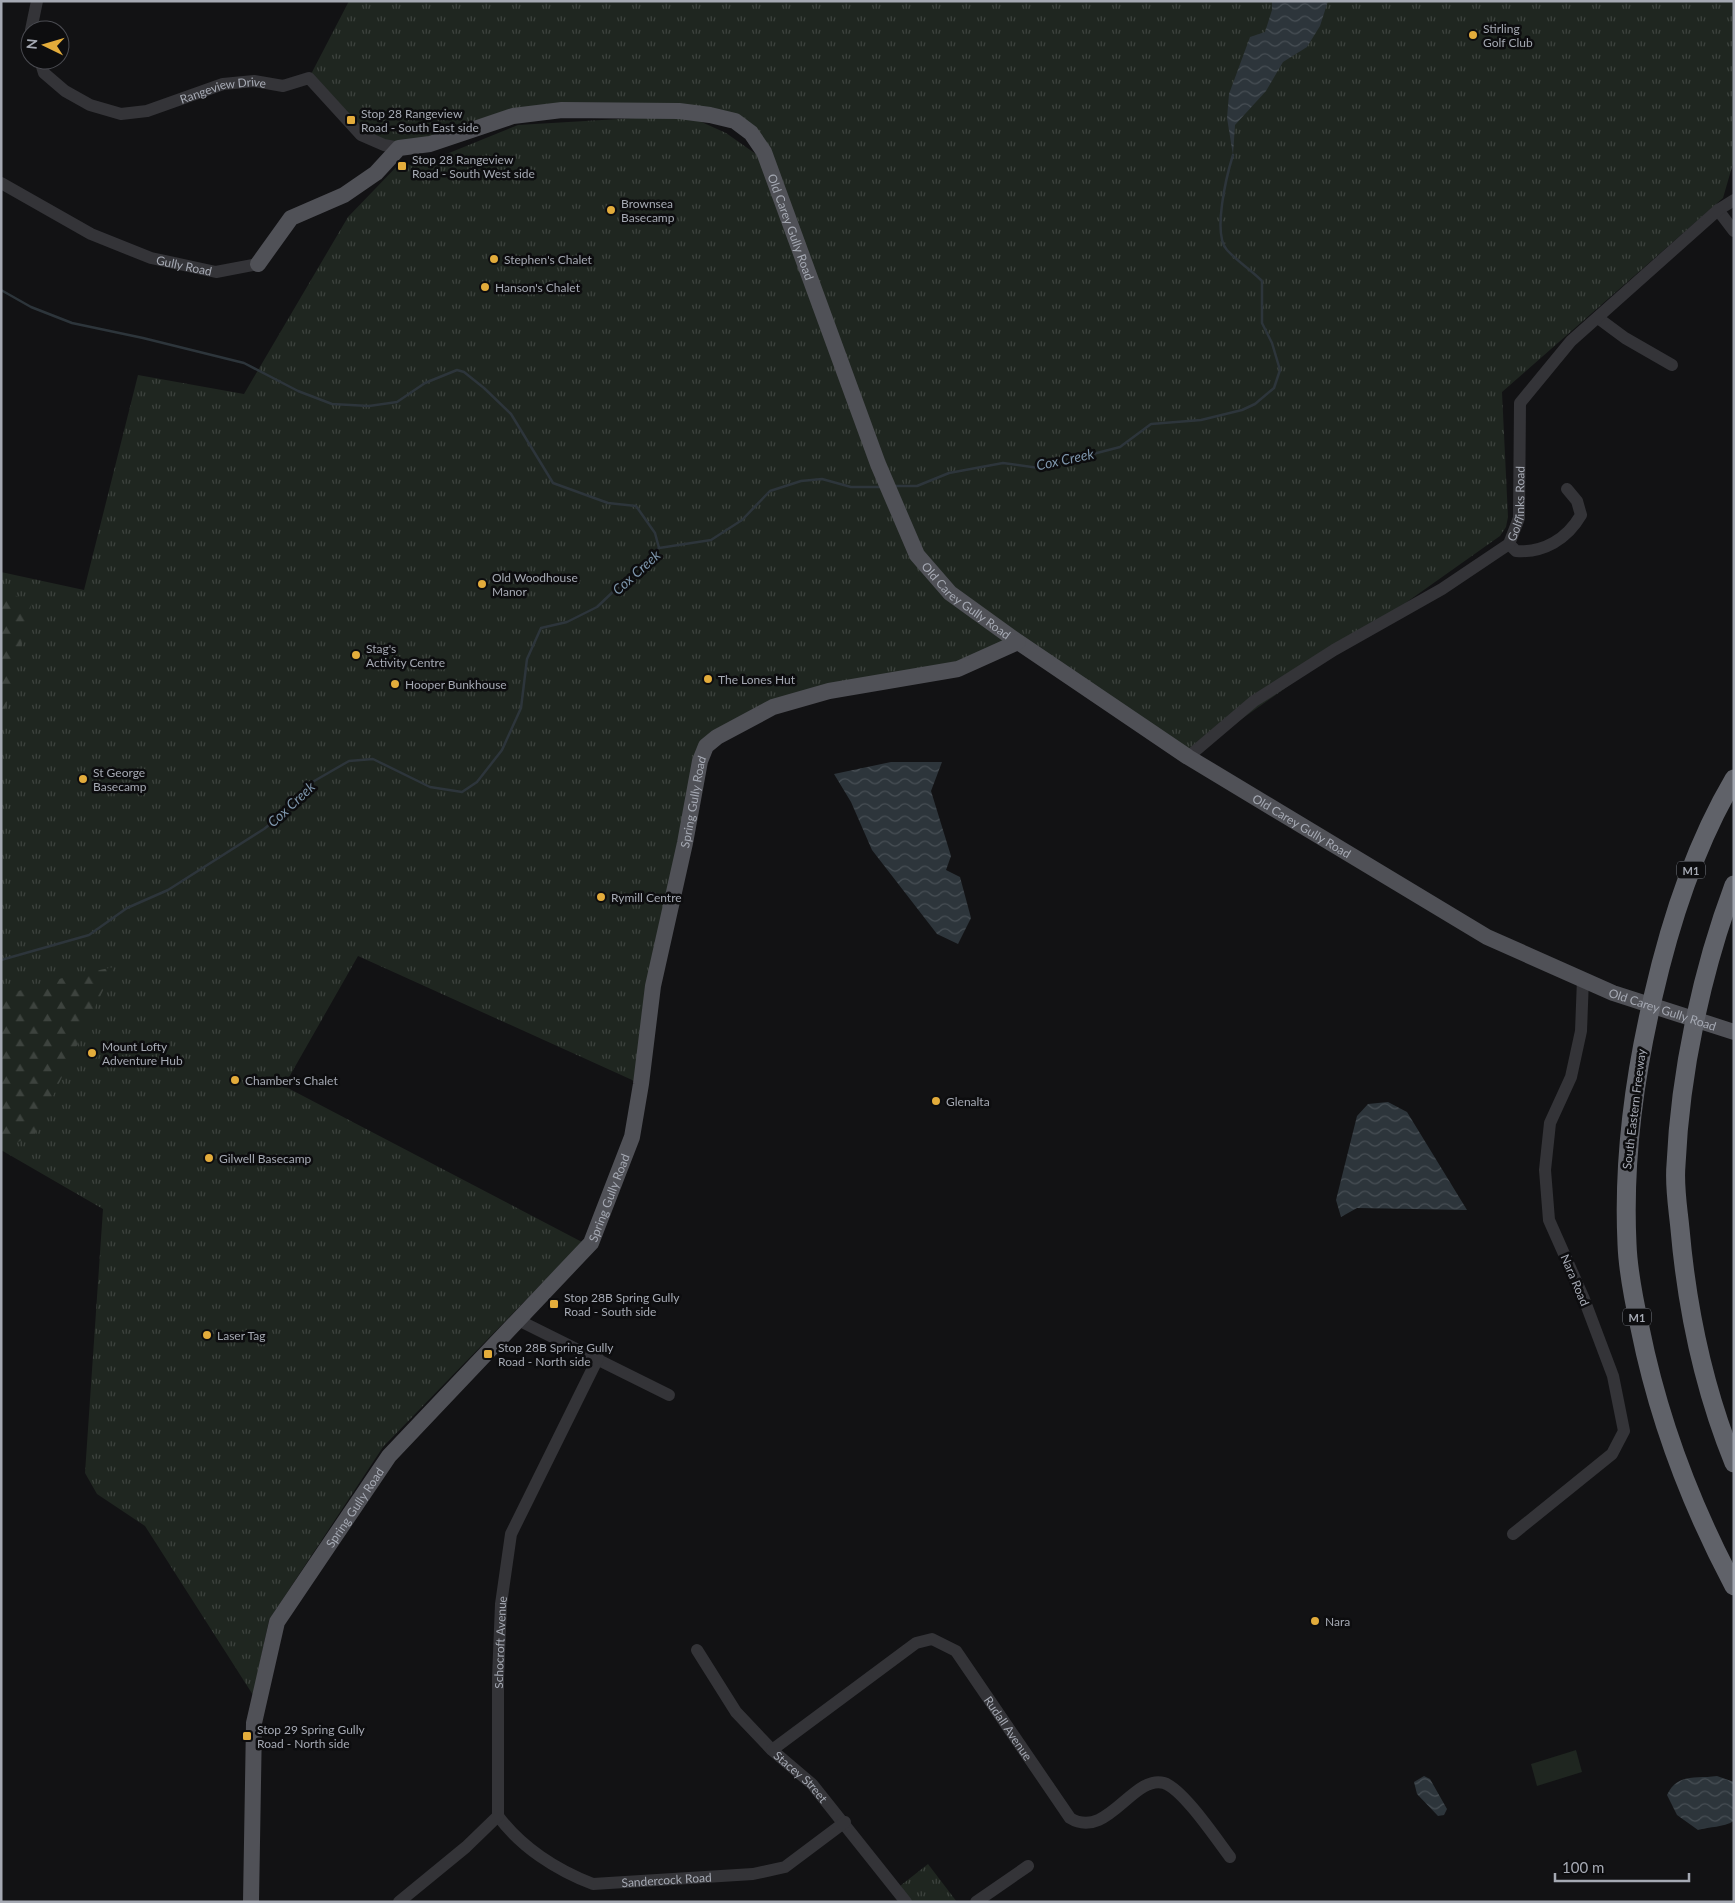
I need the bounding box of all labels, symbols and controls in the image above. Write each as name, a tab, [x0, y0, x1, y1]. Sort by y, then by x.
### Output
north arrow	[20, 20, 70, 70]
place label: Stirling Golf Club	[1483, 21, 1533, 50]
marker: Stirling Golf Club	[1467, 29, 1479, 41]
text: N	[23, 38, 40, 50]
street label: Rangeview Drive	[178, 74, 267, 106]
place label: Stop 28 Rangeview Road - South East side	[361, 106, 479, 135]
marker: Stop 28 Rangeview Road - South East side	[345, 114, 357, 126]
place label: Stop 28 Rangeview Road - South West side	[412, 152, 535, 181]
marker: Stop 28 Rangeview Road - South West side	[396, 160, 408, 172]
street label: Old Carey Gully Road	[765, 172, 818, 282]
place label: Brownsea Basecamp	[621, 196, 675, 225]
marker: Brownsea Basecamp	[605, 204, 617, 216]
street label: Gully Road	[155, 252, 213, 278]
place label: Stephen's Chalet	[504, 252, 593, 267]
marker: Stephen's Chalet	[488, 253, 500, 265]
place label: Hanson's Chalet	[495, 280, 581, 295]
marker: Hanson's Chalet	[479, 281, 491, 293]
water label: Cox Creek	[1035, 445, 1096, 473]
street label: Golflinks Road	[1503, 466, 1527, 543]
water label: Cox Creek	[609, 546, 664, 598]
street label: Old Carey Gully Road	[919, 559, 1014, 642]
place label: Old Woodhouse Manor	[492, 570, 578, 599]
marker: Old Woodhouse Manor	[476, 578, 488, 590]
place label: Stag's Activity Centre	[366, 641, 445, 670]
marker: Stag's Activity Centre	[350, 649, 362, 661]
place label: The Lones Hut	[718, 672, 796, 687]
marker: The Lones Hut	[702, 673, 714, 685]
place label: Hooper Bunkhouse	[405, 677, 507, 692]
marker: Hooper Bunkhouse	[389, 678, 401, 690]
street label: Spring Gully Road	[677, 753, 709, 849]
place label: St George Basecamp	[93, 765, 147, 794]
marker: St George Basecamp	[77, 773, 89, 785]
water label: Cox Creek	[264, 778, 318, 830]
street label: Old Carey Gully Road	[1250, 790, 1354, 861]
road number: M1	[1677, 862, 1705, 878]
place label: Rymill Centre	[611, 890, 682, 905]
marker: Rymill Centre	[595, 891, 607, 903]
street label: Old Carey Gully Road	[1607, 985, 1718, 1033]
place label: Mount Lofty Adventure Hub	[102, 1039, 183, 1068]
marker: Mount Lofty Adventure Hub	[86, 1047, 98, 1059]
street label: South Eastern Freeway	[1619, 1047, 1649, 1170]
place label: Chamber's Chalet	[245, 1073, 338, 1088]
marker: Chamber's Chalet	[229, 1074, 241, 1086]
place label: Glenalta	[946, 1094, 990, 1109]
marker: Glenalta	[930, 1095, 942, 1107]
place label: Gilwell Basecamp	[219, 1151, 312, 1166]
marker: Gilwell Basecamp	[203, 1152, 215, 1164]
street label: Spring Gully Road	[585, 1152, 632, 1244]
street label: Nara Road	[1557, 1252, 1593, 1308]
place label: Stop 28B Spring Gully Road - South side	[564, 1290, 680, 1319]
marker: Stop 28B Spring Gully Road - South side	[548, 1298, 560, 1310]
road number: M1	[1623, 1308, 1651, 1325]
place label: Laser Tag	[217, 1328, 265, 1343]
marker: Laser Tag	[201, 1329, 213, 1341]
place label: Stop 28B Spring Gully Road - North side	[498, 1340, 614, 1369]
marker: Stop 28B Spring Gully Road - North side	[482, 1348, 494, 1360]
street label: Spring Gully Road	[322, 1464, 387, 1550]
street label: Schocroft Avenue	[491, 1595, 510, 1689]
place label: Nara	[1325, 1614, 1350, 1629]
marker: Nara	[1309, 1615, 1321, 1627]
street label: Rudall Avenue	[981, 1693, 1036, 1763]
place label: Stop 29 Spring Gully Road - North side	[257, 1722, 365, 1751]
marker: Stop 29 Spring Gully Road - North side	[241, 1730, 253, 1742]
street label: Stacey Street	[771, 1747, 832, 1806]
scale bar	[1555, 1850, 1689, 1882]
text: 100 m	[1562, 1858, 1604, 1876]
street label: Sandercock Road	[621, 1869, 712, 1890]

